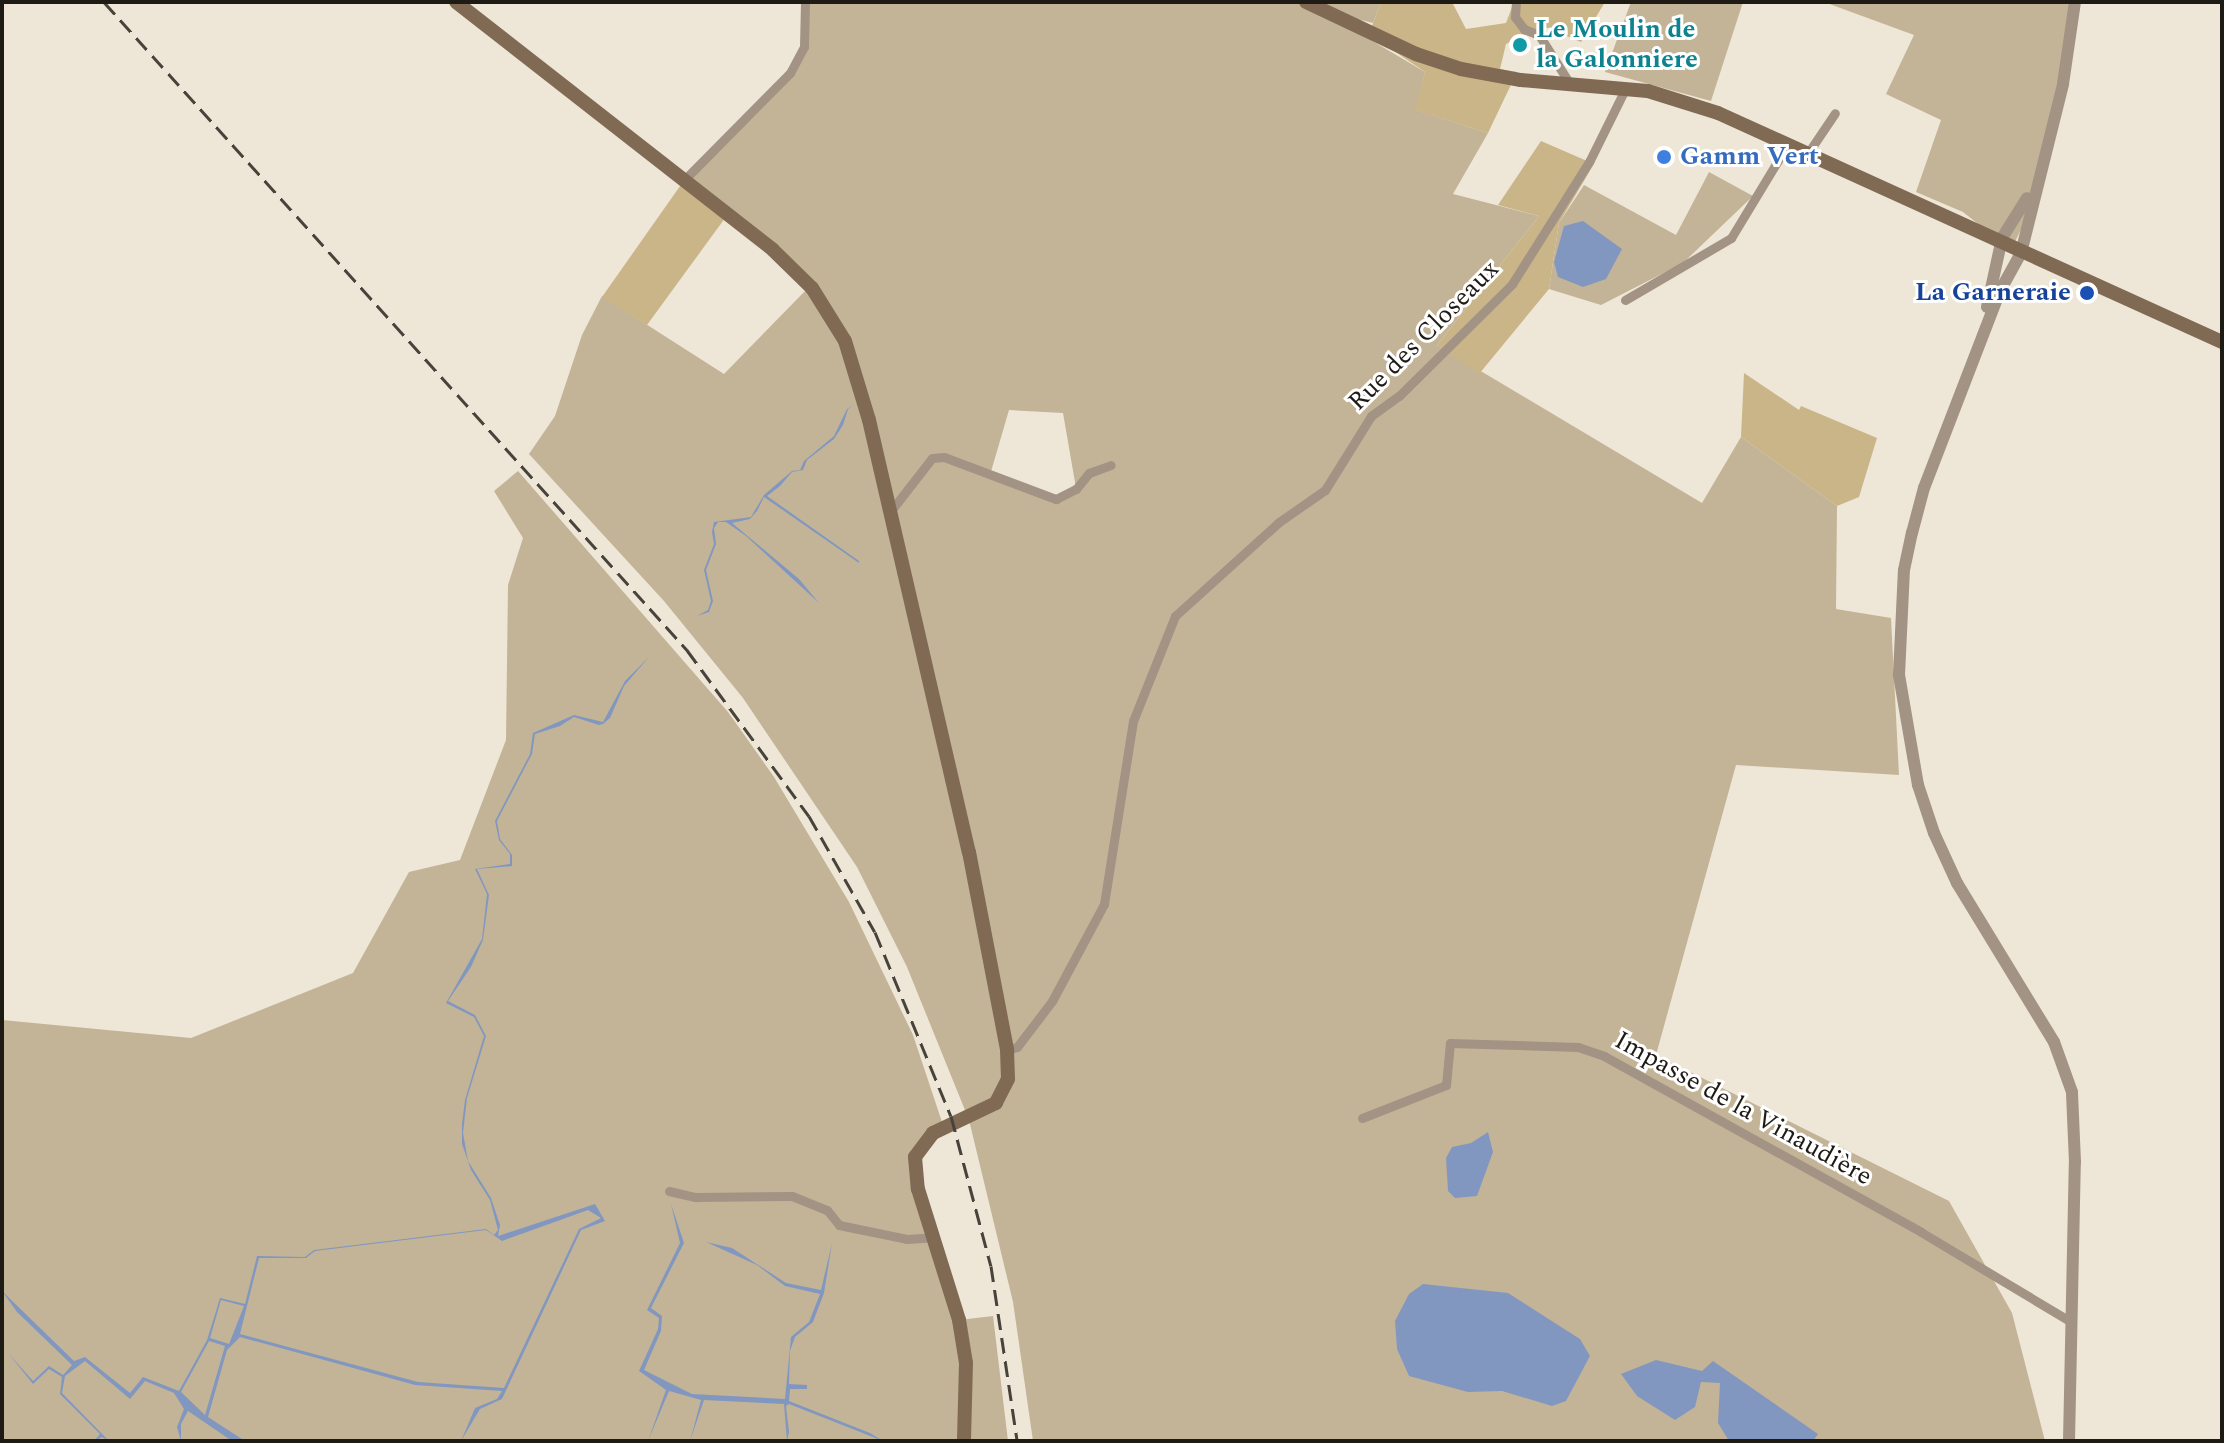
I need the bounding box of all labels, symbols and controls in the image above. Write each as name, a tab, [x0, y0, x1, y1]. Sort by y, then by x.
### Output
place label: Le Moulin de la Galonniere	[1536, 14, 1698, 76]
marker: Le Moulin de la Galonniere	[1511, 36, 1529, 54]
place label: Gamm Vert	[1680, 141, 1819, 173]
marker: Gamm Vert	[1655, 148, 1673, 166]
street label: Rue des Closeaux	[1342, 254, 1506, 418]
place label: La Garneraie	[1915, 277, 2071, 309]
marker: La Garneraie	[2078, 284, 2096, 302]
street label: Impasse de la Vinaudière	[1609, 1025, 1877, 1193]

